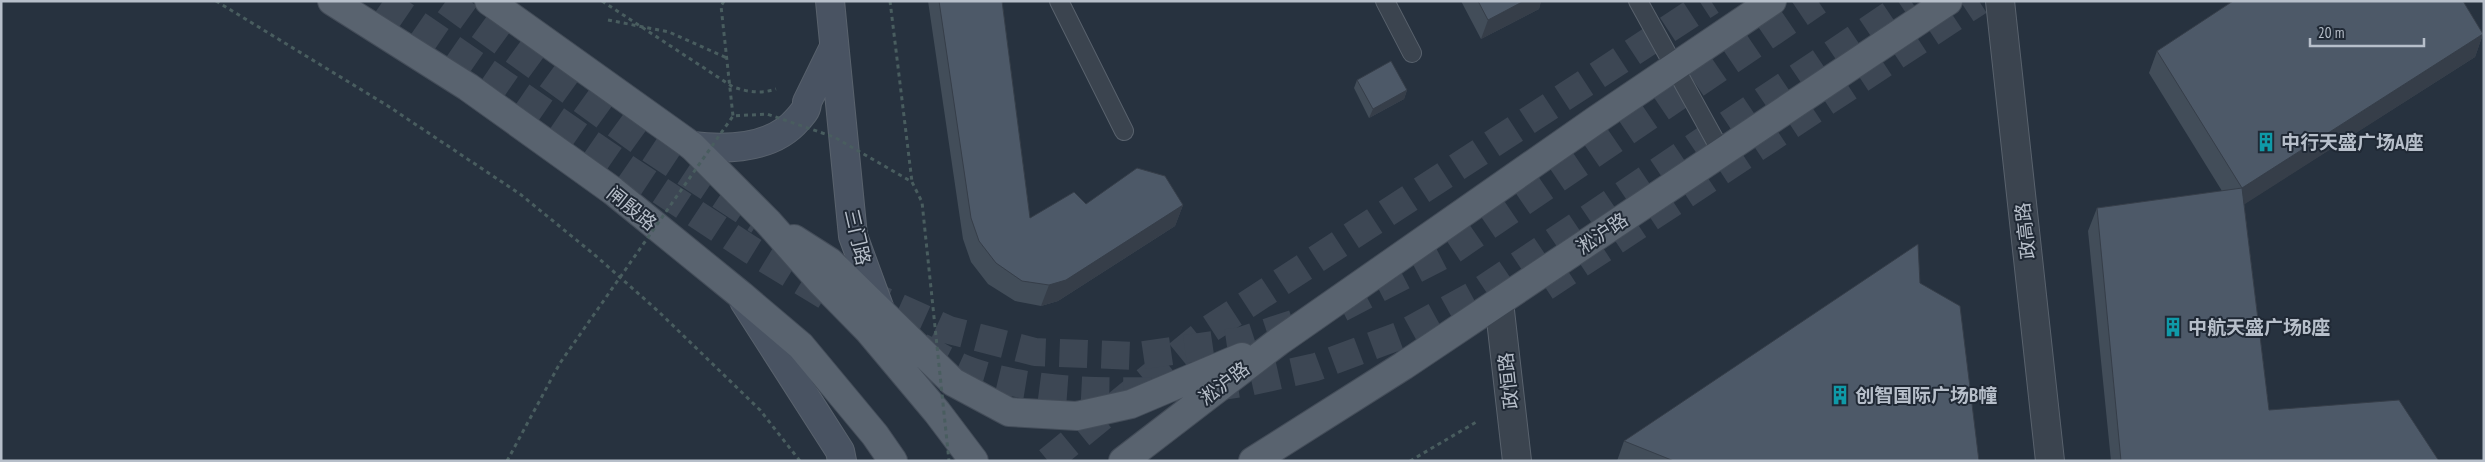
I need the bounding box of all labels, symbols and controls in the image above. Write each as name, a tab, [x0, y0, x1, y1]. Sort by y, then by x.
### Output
scale bar	[2310, 15, 2424, 47]
text: 20 m	[2318, 23, 2344, 42]
place label: 中行天盛广场A座	[2281, 130, 2424, 154]
building icon: 中行天盛广场A座	[2255, 131, 2277, 153]
street label: 闸殷路	[602, 181, 662, 235]
street label: 政高路	[2010, 201, 2040, 261]
street label: 三门路	[840, 207, 876, 267]
street label: 淞沪路	[1572, 207, 1632, 259]
place label: 中航天盛广场B座	[2188, 315, 2330, 339]
building icon: 中航天盛广场B座	[2162, 316, 2184, 338]
street label: 政恒路	[1493, 351, 1523, 411]
street label: 淞沪路	[1194, 356, 1254, 410]
place label: 创智国际广场B幢	[1855, 383, 1997, 407]
building icon: 创智国际广场B幢	[1829, 384, 1851, 406]

